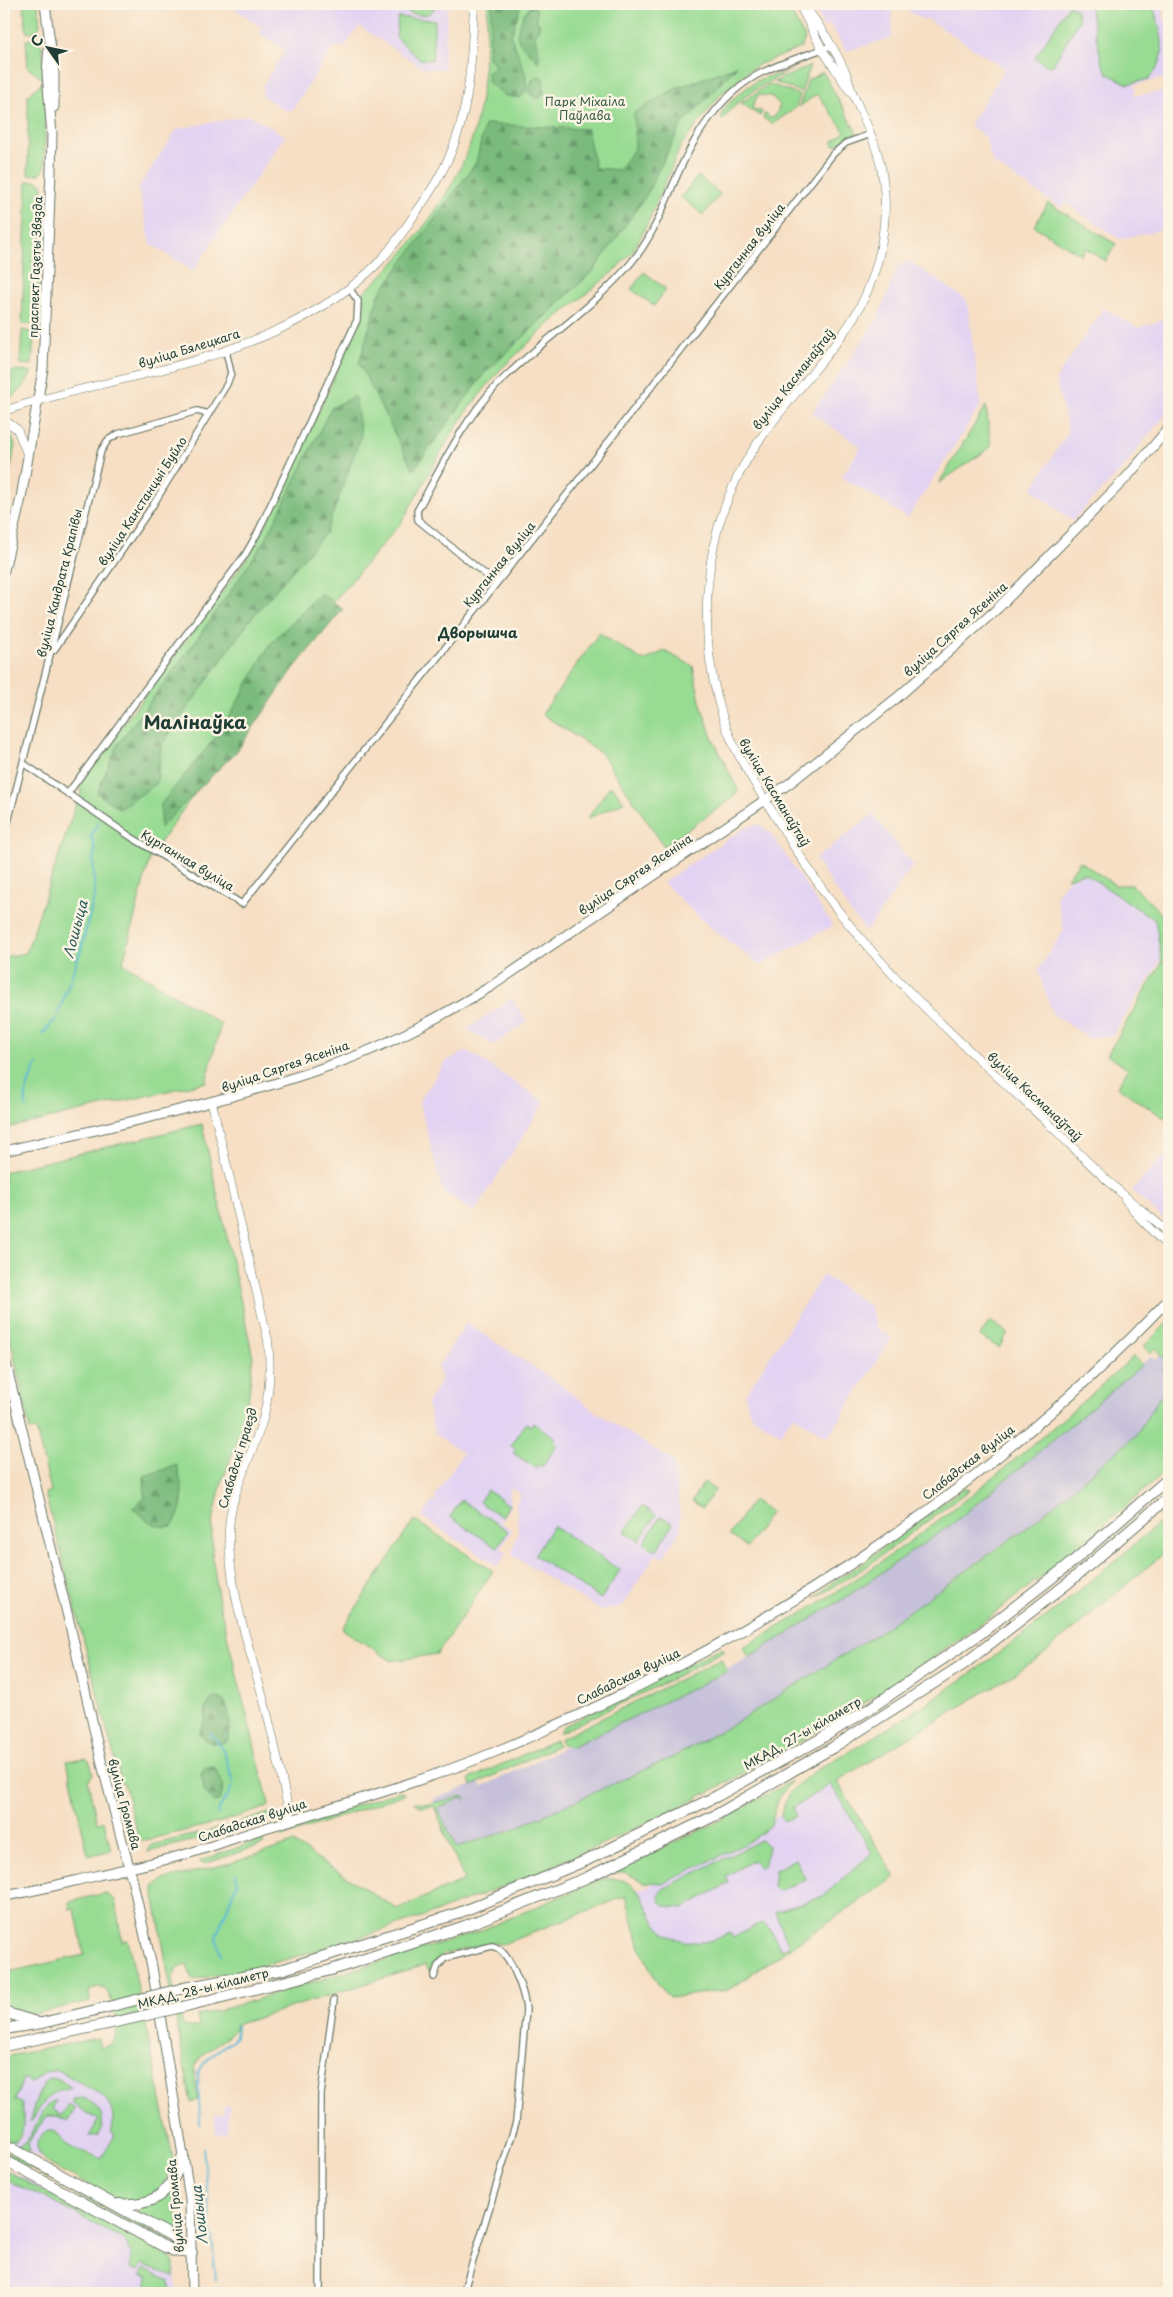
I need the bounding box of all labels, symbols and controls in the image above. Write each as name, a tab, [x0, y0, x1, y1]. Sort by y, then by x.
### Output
north arrow	[22, 22, 72, 72]
text: С	[25, 31, 48, 51]
park label: Парк Міхаіла Паўлава	[545, 92, 626, 124]
street label: праспект Газеты Звязда	[24, 195, 46, 338]
street label: Курганная вуліца	[709, 198, 789, 293]
street label: вуліца Бялецкага	[136, 324, 242, 372]
street label: вуліца Касманаўтаў	[748, 325, 838, 433]
street label: вуліца Канстанцыі Буйло	[93, 433, 191, 569]
street label: вуліца Кандрата Крапівы	[32, 507, 86, 659]
street label: Курганная вуліца	[459, 517, 540, 611]
street label: вуліца Сяргея Ясеніна	[899, 577, 1011, 681]
district label: Дворышча	[437, 622, 518, 643]
district label: Малінаўка	[144, 708, 246, 735]
street label: вуліца Касманаўтаў	[735, 734, 815, 850]
street label: Курганная вуліца	[138, 825, 239, 895]
street label: вуліца Сяргея Ясеніна	[574, 829, 696, 919]
water label: Лошыца	[57, 897, 93, 960]
street label: вуліца Сяргея Ясеніна	[219, 1035, 352, 1096]
street label: вуліца Касманаўтаў	[984, 1047, 1087, 1145]
street label: Слабадскі праезд	[213, 1405, 261, 1511]
street label: Слабадская вуліца	[918, 1420, 1019, 1504]
street label: Слабадская вуліца	[573, 1643, 683, 1709]
street label: МКАД, 27-ы кіламетр	[740, 1692, 864, 1774]
street label: вуліца Громава	[104, 1756, 146, 1852]
street label: Слабадская вуліца	[195, 1794, 309, 1846]
street label: МКАД, 28-ы кіламетр	[136, 1963, 270, 2013]
street label: вуліца Громава	[162, 2158, 188, 2254]
water label: Лошыца	[185, 2184, 213, 2245]

